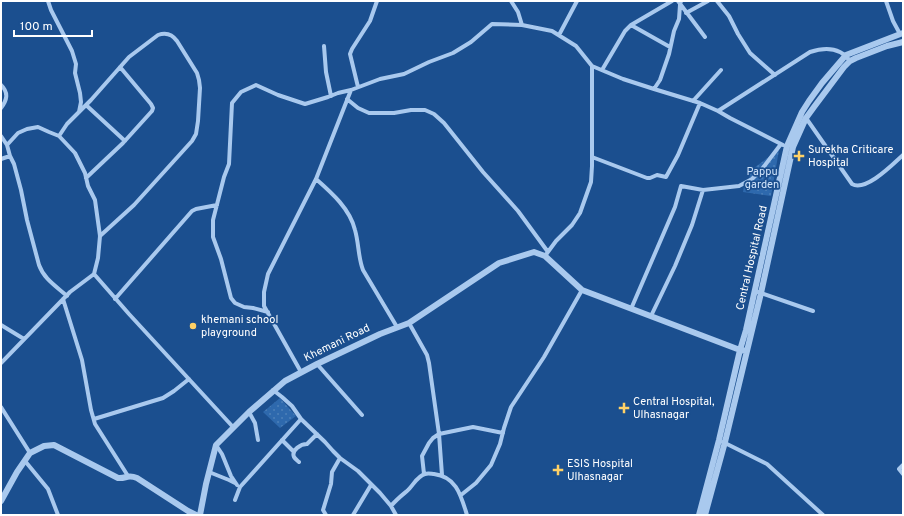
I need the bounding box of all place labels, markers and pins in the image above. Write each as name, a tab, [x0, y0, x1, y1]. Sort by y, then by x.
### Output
place label: Surekha Criticare Hospital	[808, 143, 893, 170]
marker: Surekha Criticare Hospital	[793, 150, 805, 162]
place label: khemani school playground	[201, 313, 278, 340]
marker: khemani school playground	[188, 321, 198, 331]
place label: Central Hospital, Ulhasnagar	[633, 395, 715, 422]
marker: Central Hospital, Ulhasnagar	[618, 402, 630, 414]
place label: ESIS Hospital Ulhasnagar	[567, 457, 633, 484]
marker: ESIS Hospital Ulhasnagar	[552, 464, 564, 476]

